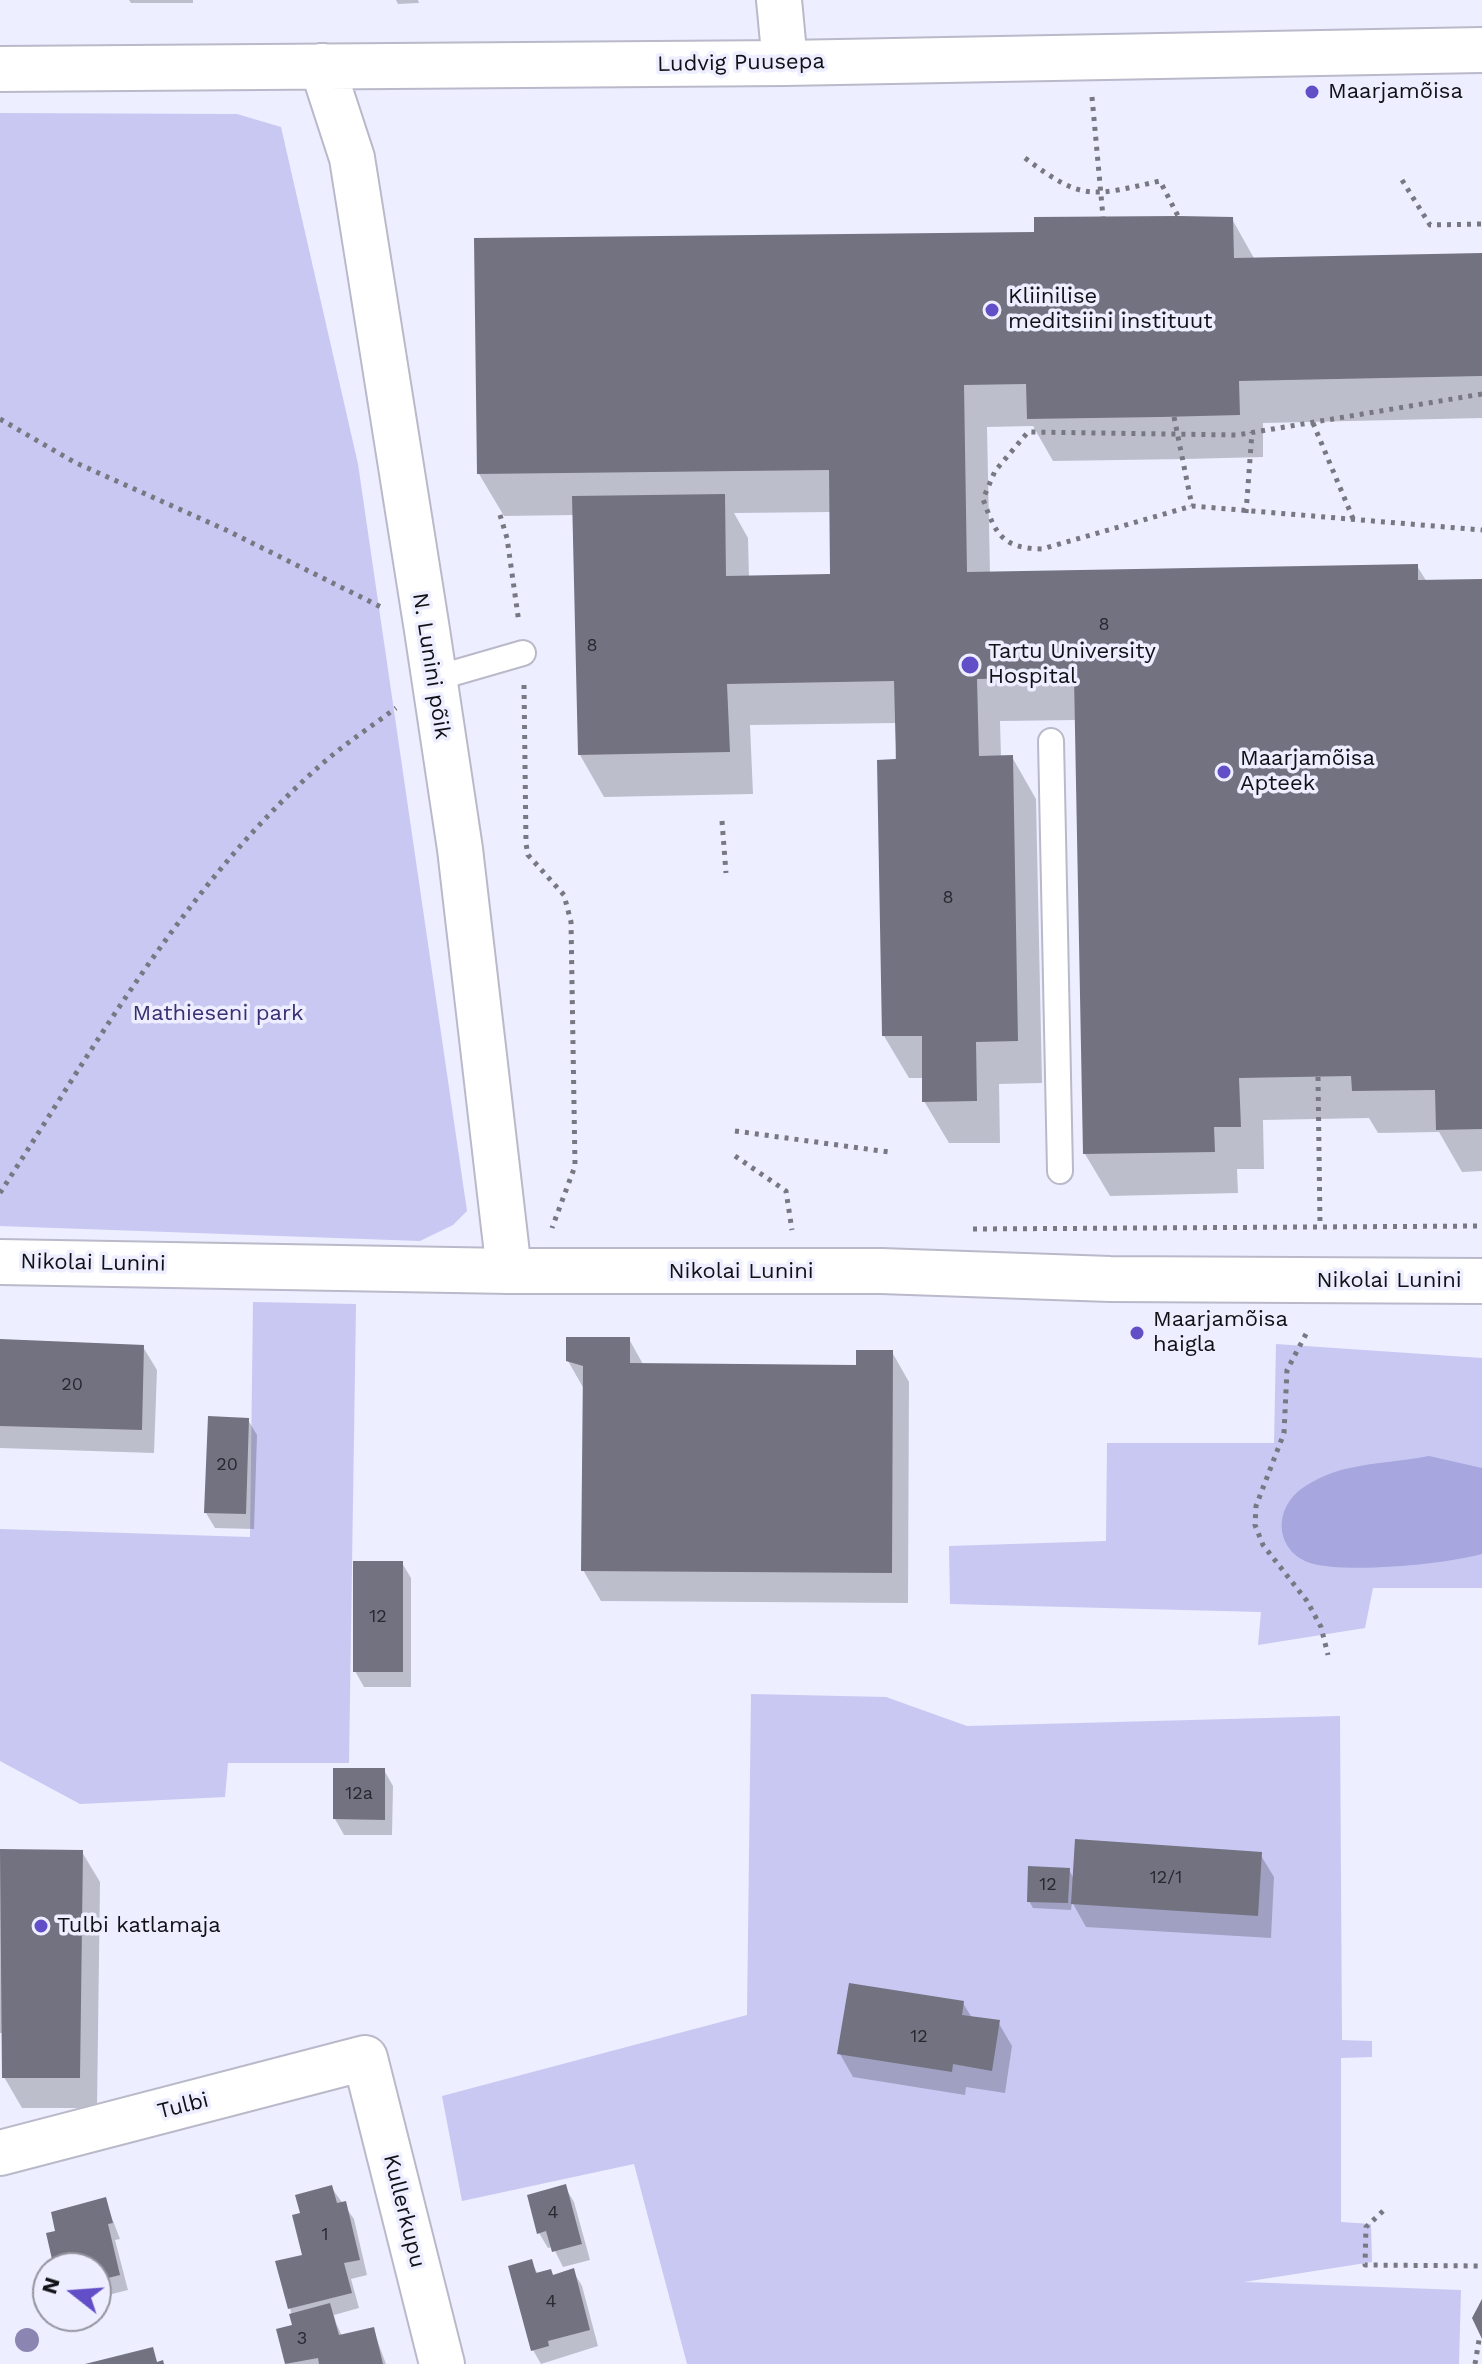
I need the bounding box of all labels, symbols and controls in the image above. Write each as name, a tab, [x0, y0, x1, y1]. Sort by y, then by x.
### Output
street label: Ludvig Puusepa	[657, 48, 825, 78]
place label: Maarjamõisa	[1328, 79, 1463, 105]
marker: Maarjamõisa	[1303, 83, 1321, 101]
place label: Kliinilise meditsiini instituut	[1008, 284, 1213, 336]
marker: Kliinilise meditsiini instituut	[983, 301, 1001, 319]
street label: N. Lunini põik	[406, 591, 456, 741]
house number: 8	[1098, 614, 1110, 636]
house number: 8	[586, 635, 598, 657]
place label: Tartu University Hospital	[988, 639, 1156, 690]
marker: Tartu University Hospital	[959, 654, 981, 676]
place label: Maarjamõisa Apteek	[1240, 746, 1375, 798]
marker: Maarjamõisa Apteek	[1215, 763, 1233, 781]
house number: 8	[942, 887, 954, 909]
park label: Mathieseni park	[132, 1001, 304, 1027]
street label: Nikolai Lunini	[20, 1249, 166, 1277]
street label: Nikolai Lunini	[668, 1259, 814, 1285]
street label: Nikolai Lunini	[1316, 1268, 1462, 1294]
place label: Maarjamõisa haigla	[1153, 1307, 1288, 1358]
marker: Maarjamõisa haigla	[1128, 1324, 1146, 1342]
house number: 20	[61, 1374, 83, 1396]
house number: 20	[216, 1454, 238, 1476]
house number: 12	[369, 1606, 387, 1628]
house number: 12a	[345, 1783, 373, 1805]
house number: 12/1	[1150, 1867, 1182, 1889]
house number: 12	[1039, 1874, 1057, 1896]
place label: Tulbi katlamaja	[57, 1913, 221, 1939]
marker: Tulbi katlamaja	[32, 1917, 50, 1935]
house number: 12	[910, 2026, 928, 2048]
street label: Tulbi	[155, 2087, 211, 2125]
street label: Kullerkupu	[377, 2152, 431, 2270]
house number: 4	[548, 2202, 558, 2224]
house number: 1	[321, 2224, 329, 2246]
north arrow	[32, 2252, 112, 2332]
text: N	[36, 2274, 65, 2297]
house number: 4	[546, 2291, 556, 2313]
house number: 3	[297, 2328, 307, 2350]

